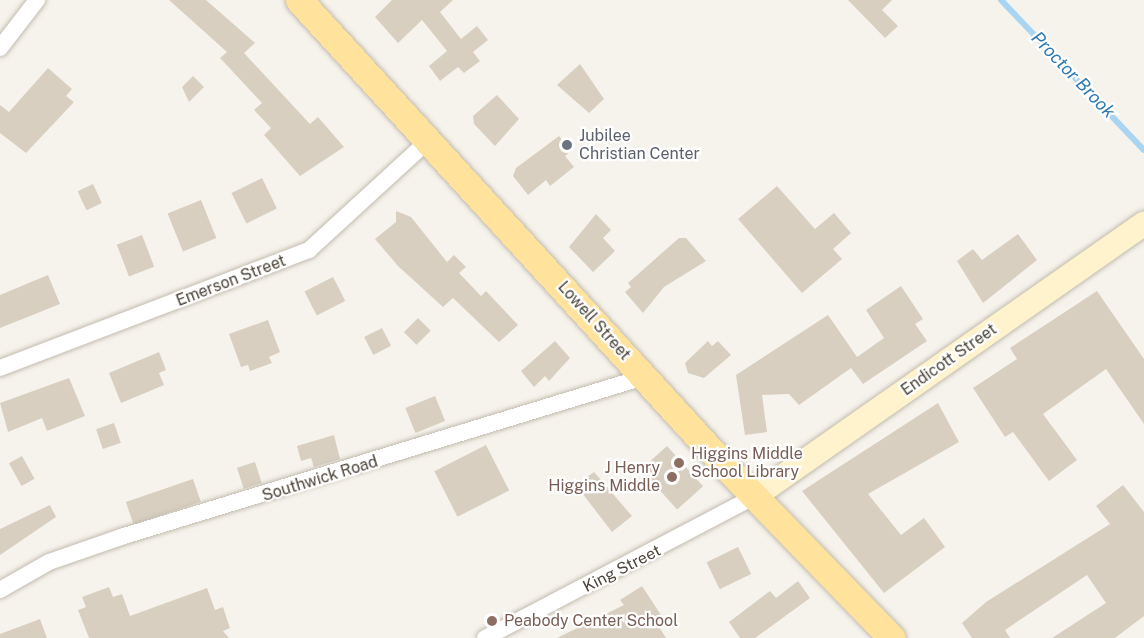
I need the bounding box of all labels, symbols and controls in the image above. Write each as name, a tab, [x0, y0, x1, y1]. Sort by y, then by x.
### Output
water label: Proctor Brook	[1027, 27, 1119, 123]
place label: Jubilee Christian Center	[579, 126, 700, 164]
marker: Jubilee Christian Center	[560, 138, 574, 152]
street label: Emerson Street	[173, 251, 289, 311]
street label: Lowell Street	[554, 278, 634, 364]
street label: Endicott Street	[898, 320, 1000, 400]
place label: Higgins Middle School Library	[691, 444, 803, 482]
street label: Southwick Road	[260, 452, 380, 506]
marker: Higgins Middle School Library	[672, 456, 686, 470]
place label: J Henry Higgins Middle	[548, 458, 660, 496]
marker: J Henry Higgins Middle	[665, 470, 679, 484]
street label: King Street	[580, 541, 664, 597]
place label: Peabody Center School	[504, 611, 678, 631]
marker: Peabody Center School	[485, 614, 499, 628]

